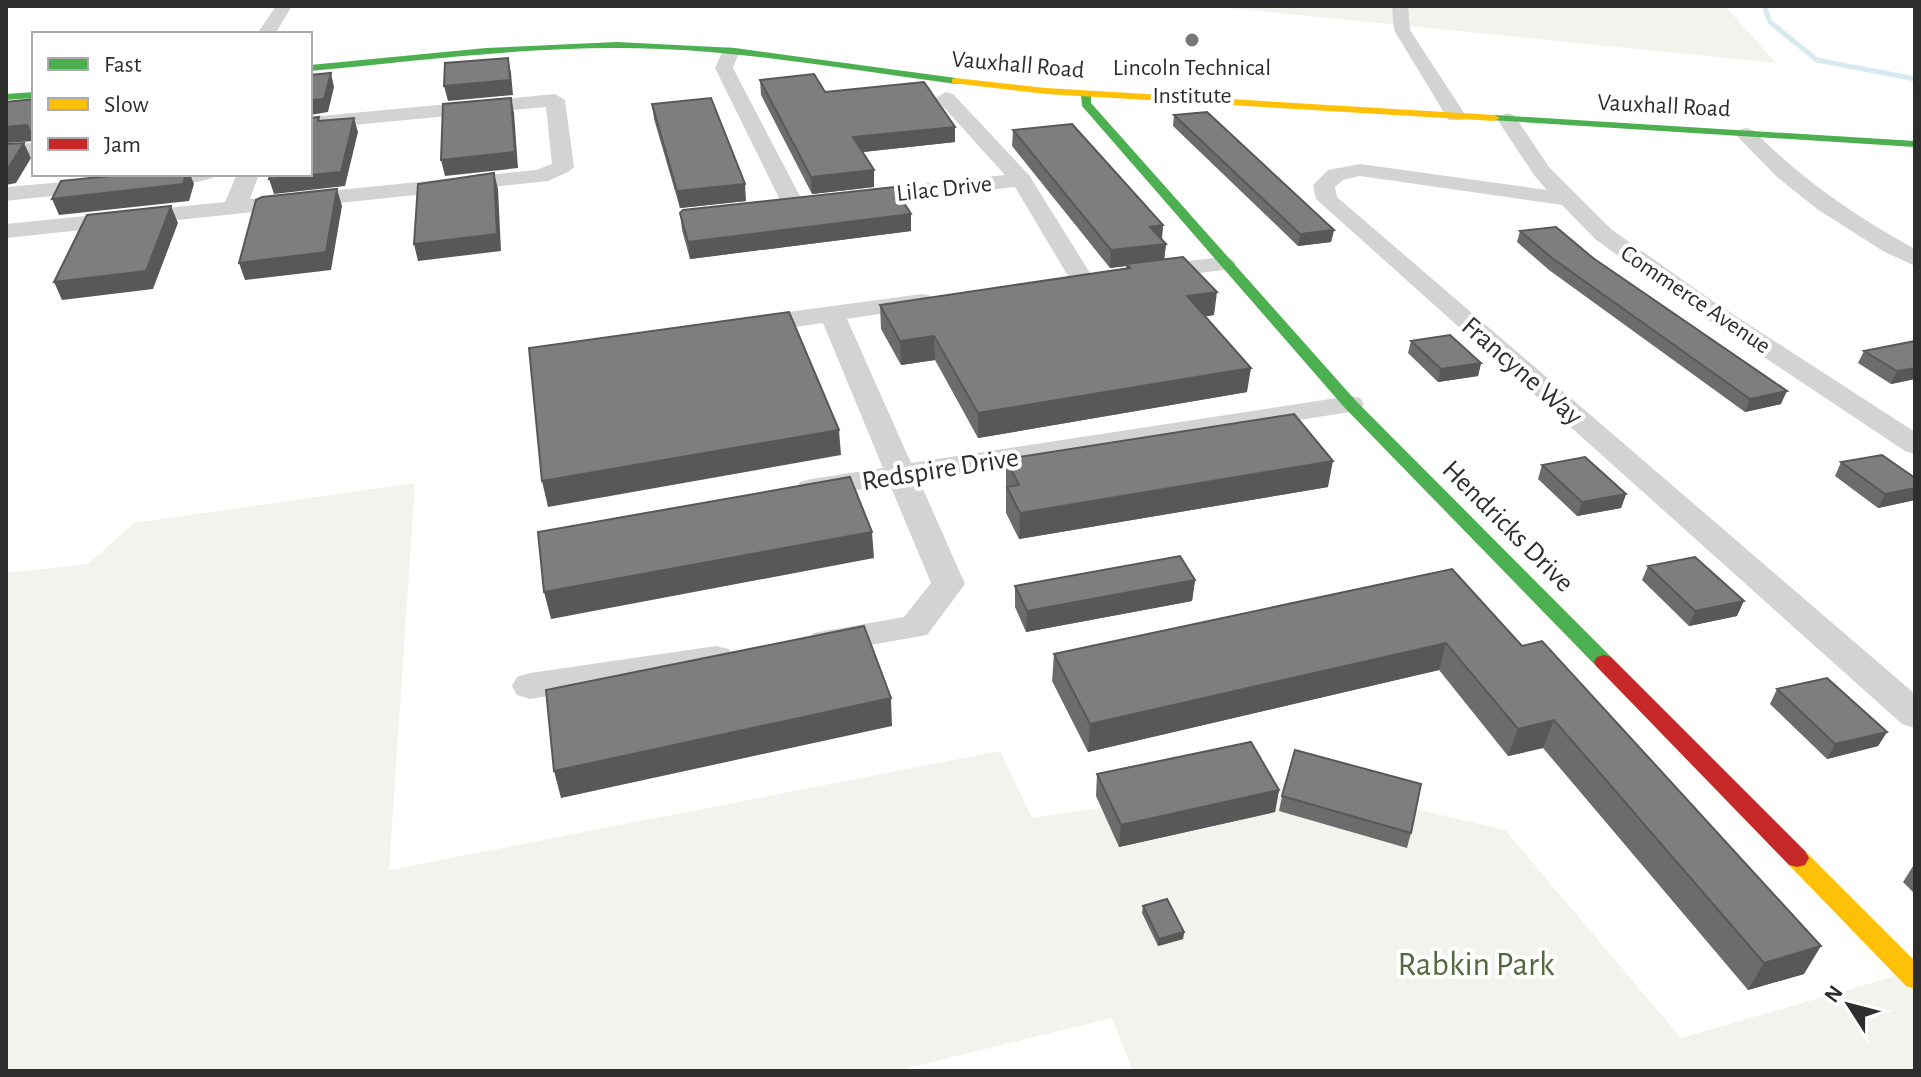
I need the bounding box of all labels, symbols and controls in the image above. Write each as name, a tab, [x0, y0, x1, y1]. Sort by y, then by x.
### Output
marker: Lincoln Technical Institute	[1183, 31, 1201, 49]
legend	[32, 32, 312, 176]
street label: Vauxhall Road	[951, 47, 1085, 83]
text: Fast	[104, 53, 142, 77]
place label: Lincoln Technical Institute	[1113, 56, 1271, 108]
street label: Vauxhall Road	[1597, 91, 1731, 121]
text: Slow	[104, 93, 149, 117]
text: Jam	[104, 133, 141, 157]
street label: Lilac Drive	[895, 172, 993, 206]
street label: Commerce Avenue	[1616, 241, 1775, 359]
street label: Francyne Way	[1456, 312, 1587, 431]
street label: Redspire Drive	[860, 444, 1021, 496]
street label: Hendricks Drive	[1437, 455, 1579, 597]
park label: Rabkin Park	[1398, 948, 1555, 982]
north arrow	[1809, 965, 1889, 1045]
text: N	[1820, 981, 1847, 1006]

